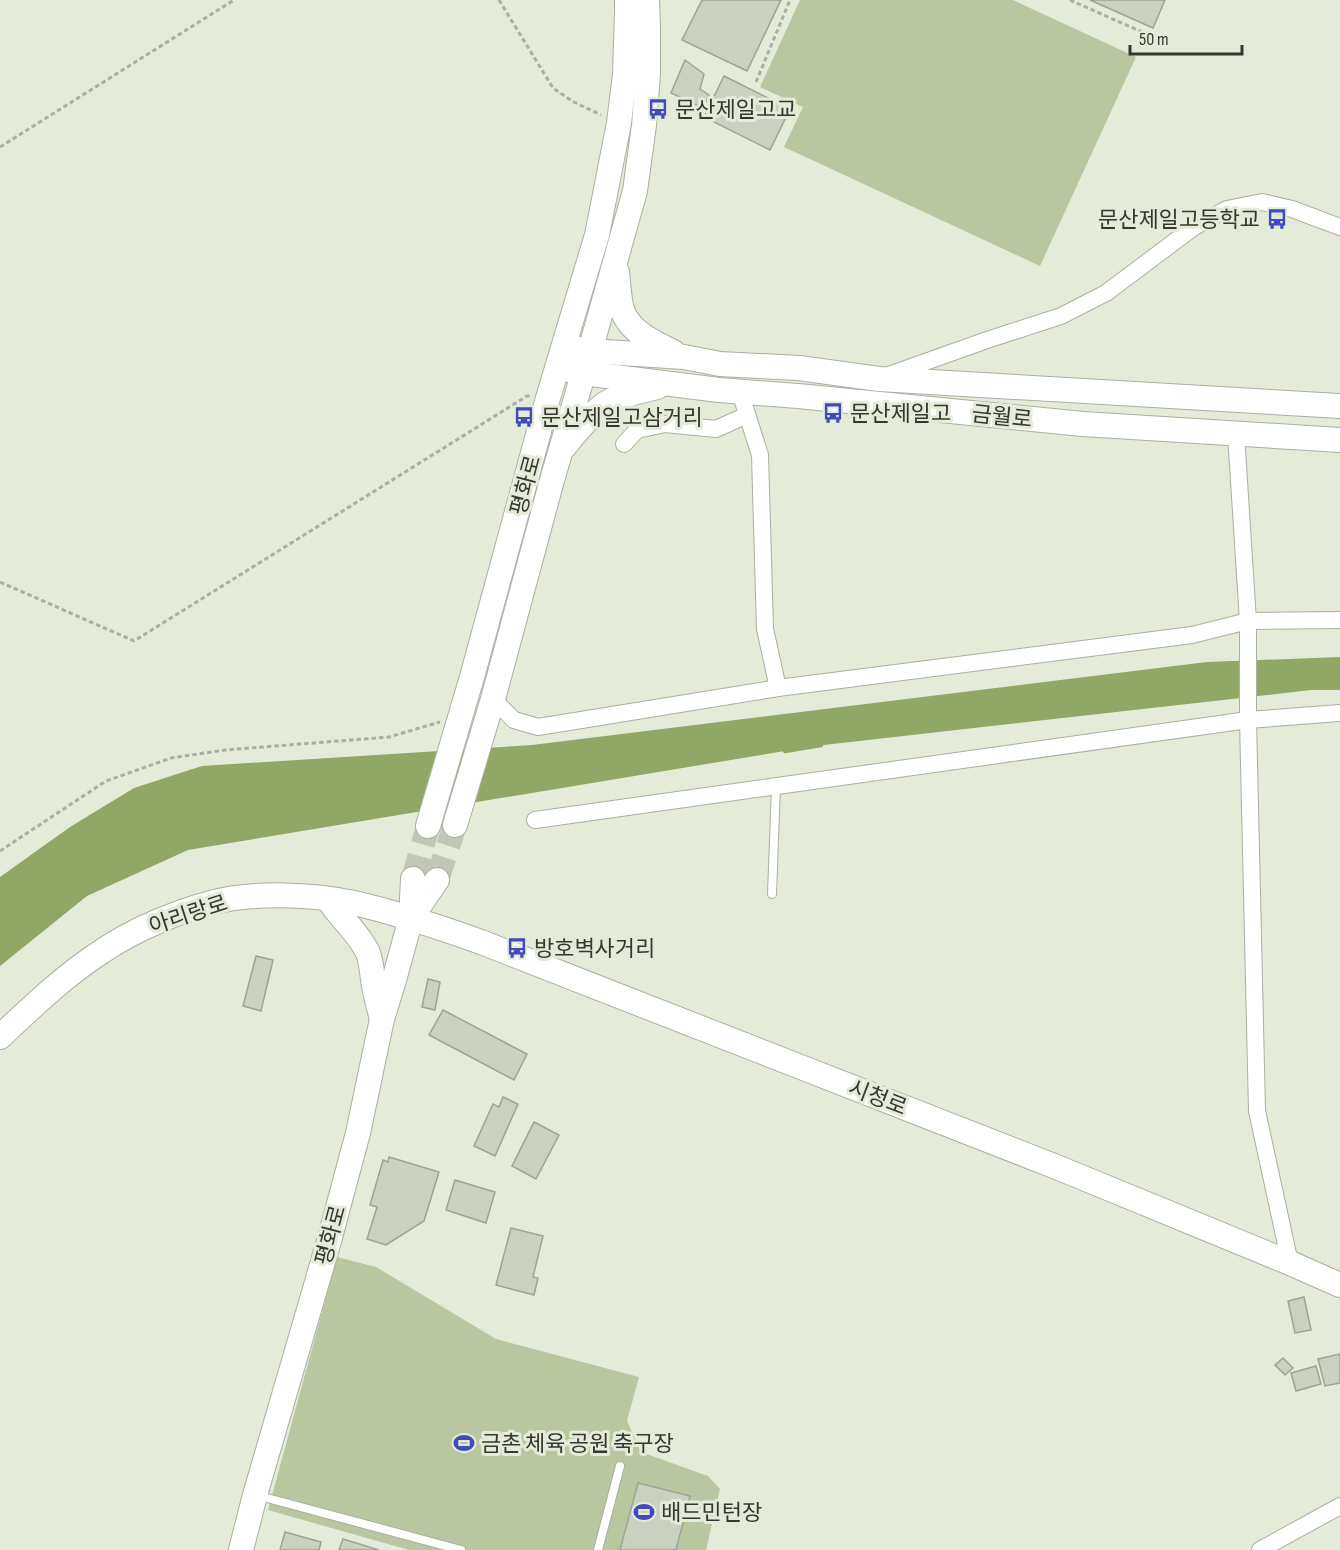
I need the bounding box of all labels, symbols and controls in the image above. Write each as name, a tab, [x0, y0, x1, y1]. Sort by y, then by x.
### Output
scale bar	[1130, 18, 1242, 56]
text: 50 m	[1139, 29, 1169, 50]
bus stop icon: 문산제일고교	[646, 97, 670, 121]
place label: 문산제일고교	[675, 97, 796, 124]
place label: 문산제일고등학교	[1098, 207, 1260, 234]
bus stop icon: 문산제일고등학교	[1265, 207, 1289, 231]
bus stop icon: 문산제일고	[821, 401, 845, 425]
place label: 문산제일고	[850, 401, 951, 428]
street label: 금월로	[970, 401, 1033, 434]
bus stop icon: 문산제일고삼거리	[512, 405, 536, 429]
place label: 문산제일고삼거리	[541, 405, 703, 432]
street label: 평화로	[506, 453, 547, 518]
street label: 아리랑로	[146, 890, 231, 941]
bus stop icon: 방호벽사거리	[505, 936, 529, 960]
place label: 방호벽사거리	[534, 936, 655, 963]
street label: 시청로	[844, 1075, 911, 1122]
street label: 평화로	[311, 1203, 352, 1268]
sports icon: 금촌 체육 공원 축구장	[452, 1431, 476, 1455]
place label: 금촌 체육 공원 축구장	[481, 1431, 674, 1458]
sports icon: 배드민턴장	[632, 1500, 656, 1524]
place label: 배드민턴장	[661, 1500, 762, 1527]

